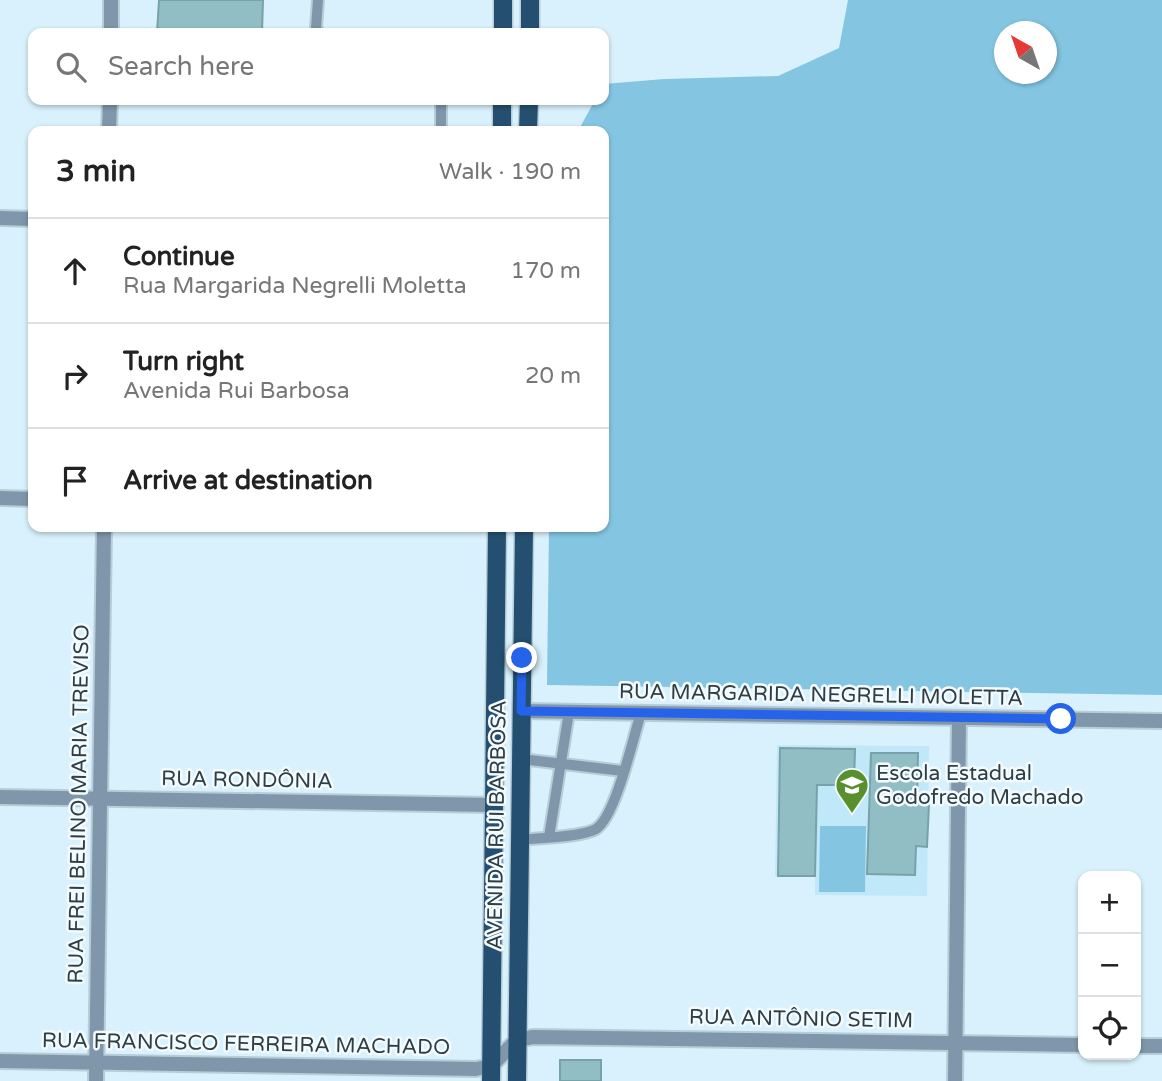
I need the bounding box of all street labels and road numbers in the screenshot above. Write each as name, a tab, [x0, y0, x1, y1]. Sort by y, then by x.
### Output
street label: RUA FREI BELINO MARIA TREVISO	[63, 624, 95, 984]
street label: RUA MARGARIDA NEGRELLI MOLETTA	[619, 679, 1023, 711]
street label: AVENIDA RUI BARBOSA	[482, 700, 512, 950]
street label: RUA RONDÔNIA	[161, 766, 333, 794]
street label: RUA ANTÔNIO SETIM	[689, 1005, 913, 1033]
street label: RUA FRANCISCO FERREIRA MACHADO	[42, 1028, 450, 1060]

